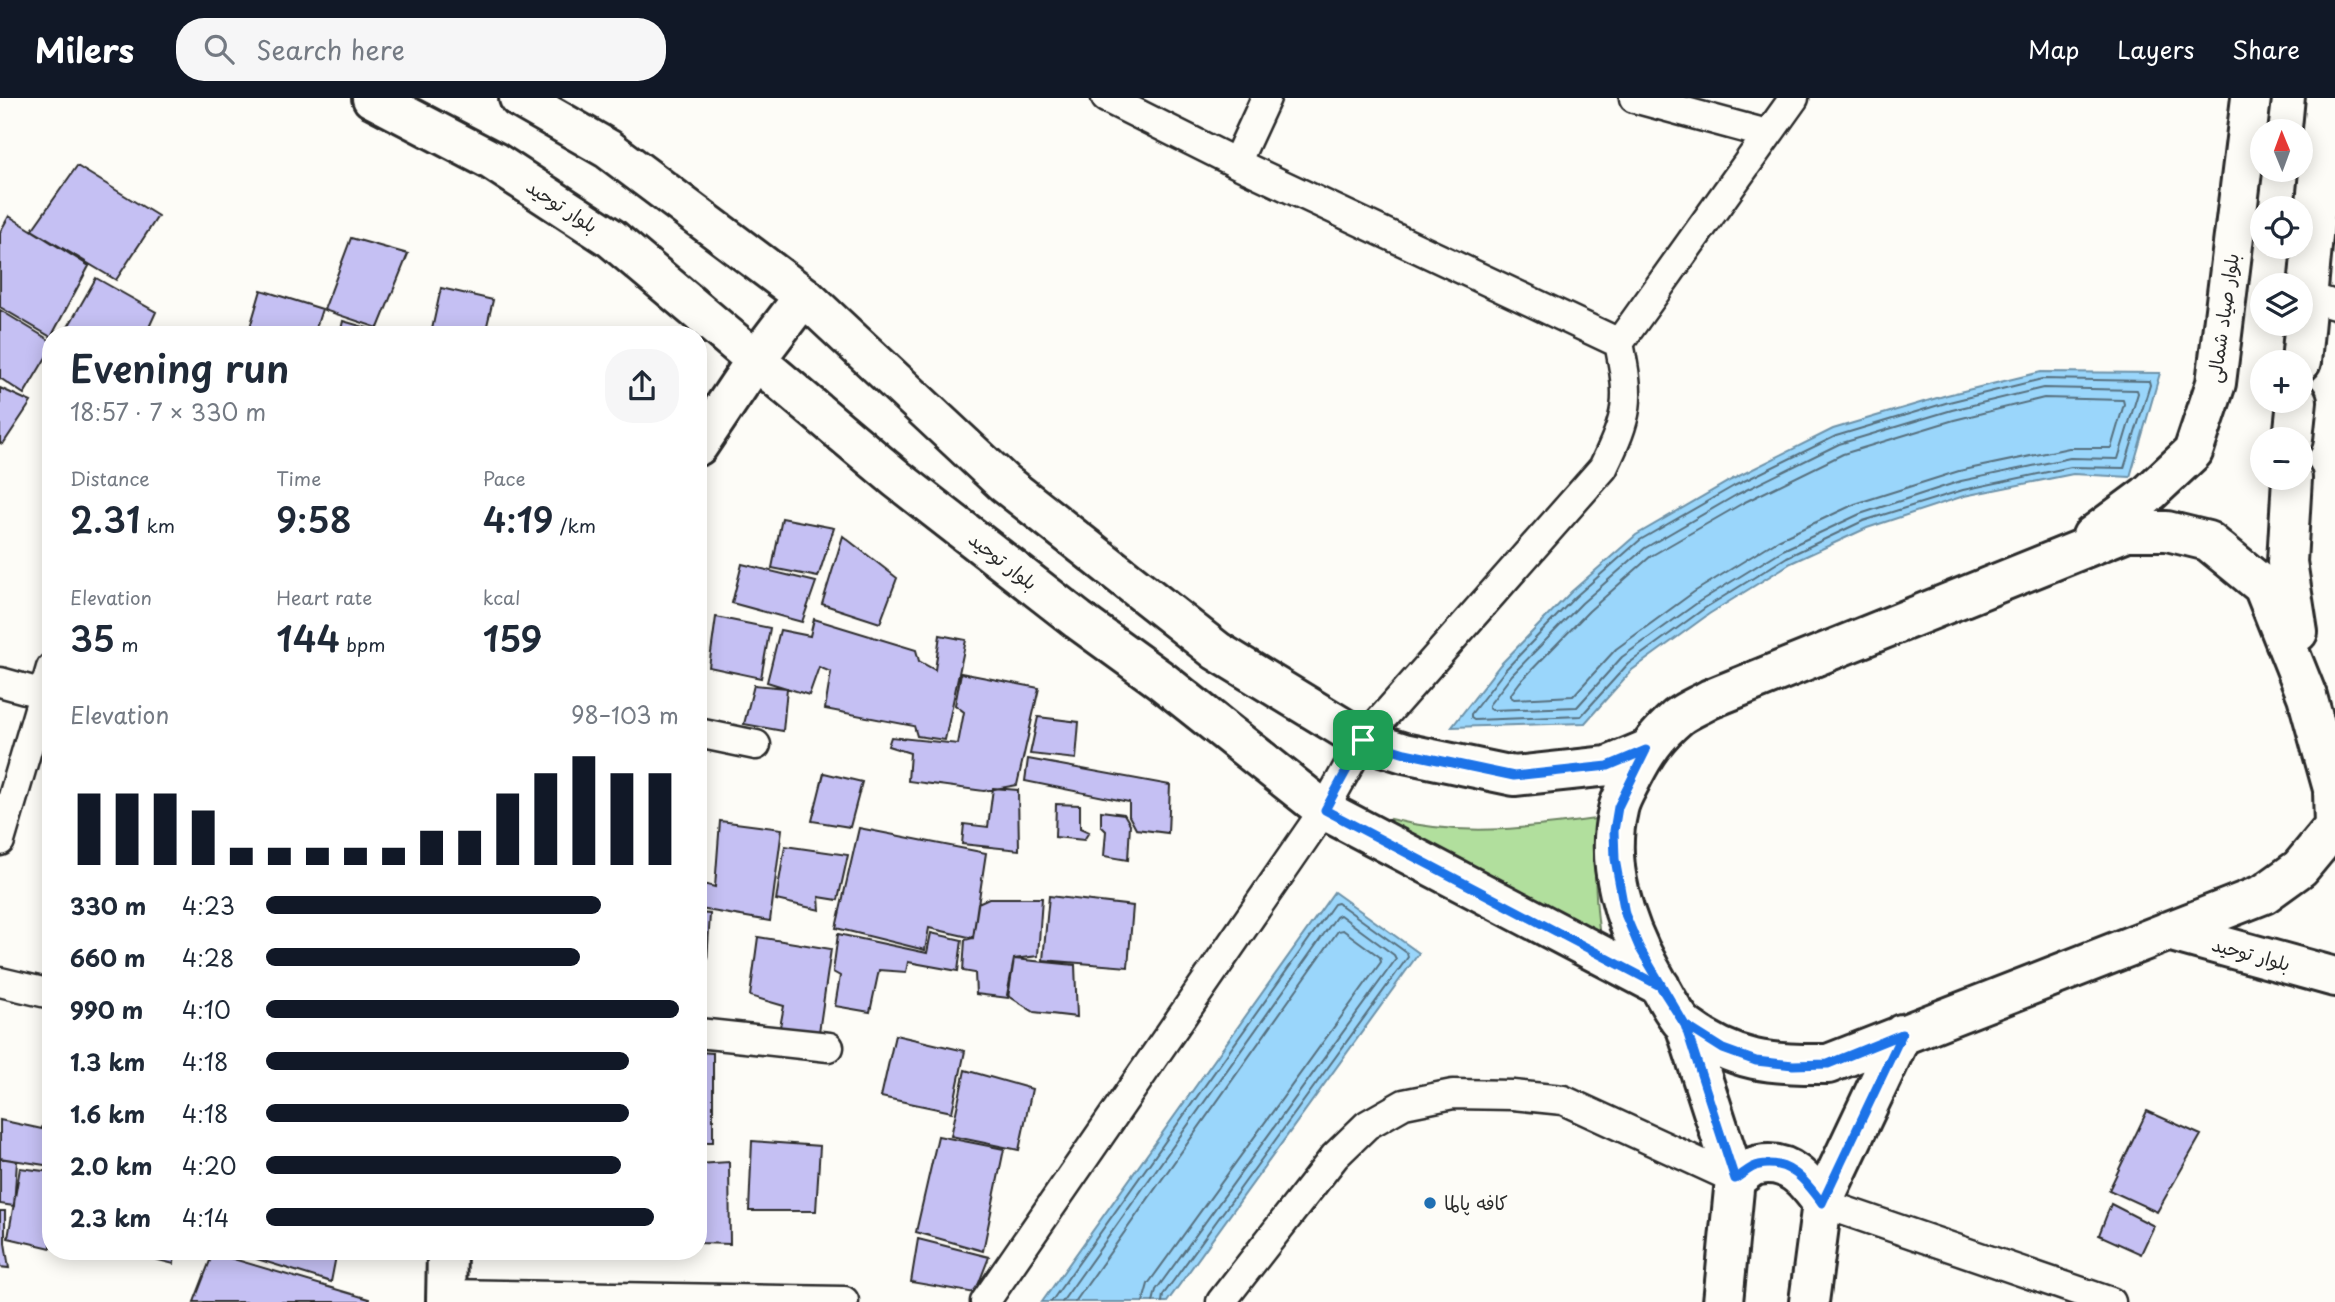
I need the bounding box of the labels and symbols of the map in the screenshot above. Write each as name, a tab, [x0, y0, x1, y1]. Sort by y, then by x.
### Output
north arrow	[2250, 119, 2314, 182]
street label: بلوار توحید	[521, 172, 604, 239]
street label: بلوار صیاد شمالی	[2199, 251, 2245, 385]
street label: بلوار توحید	[963, 524, 1044, 596]
pin	[1333, 710, 1393, 770]
street label: بلوار توحید	[2209, 929, 2294, 977]
place label: کافه پالما	[1444, 1188, 1508, 1216]
marker: کافه پالما	[1422, 1195, 1438, 1211]

